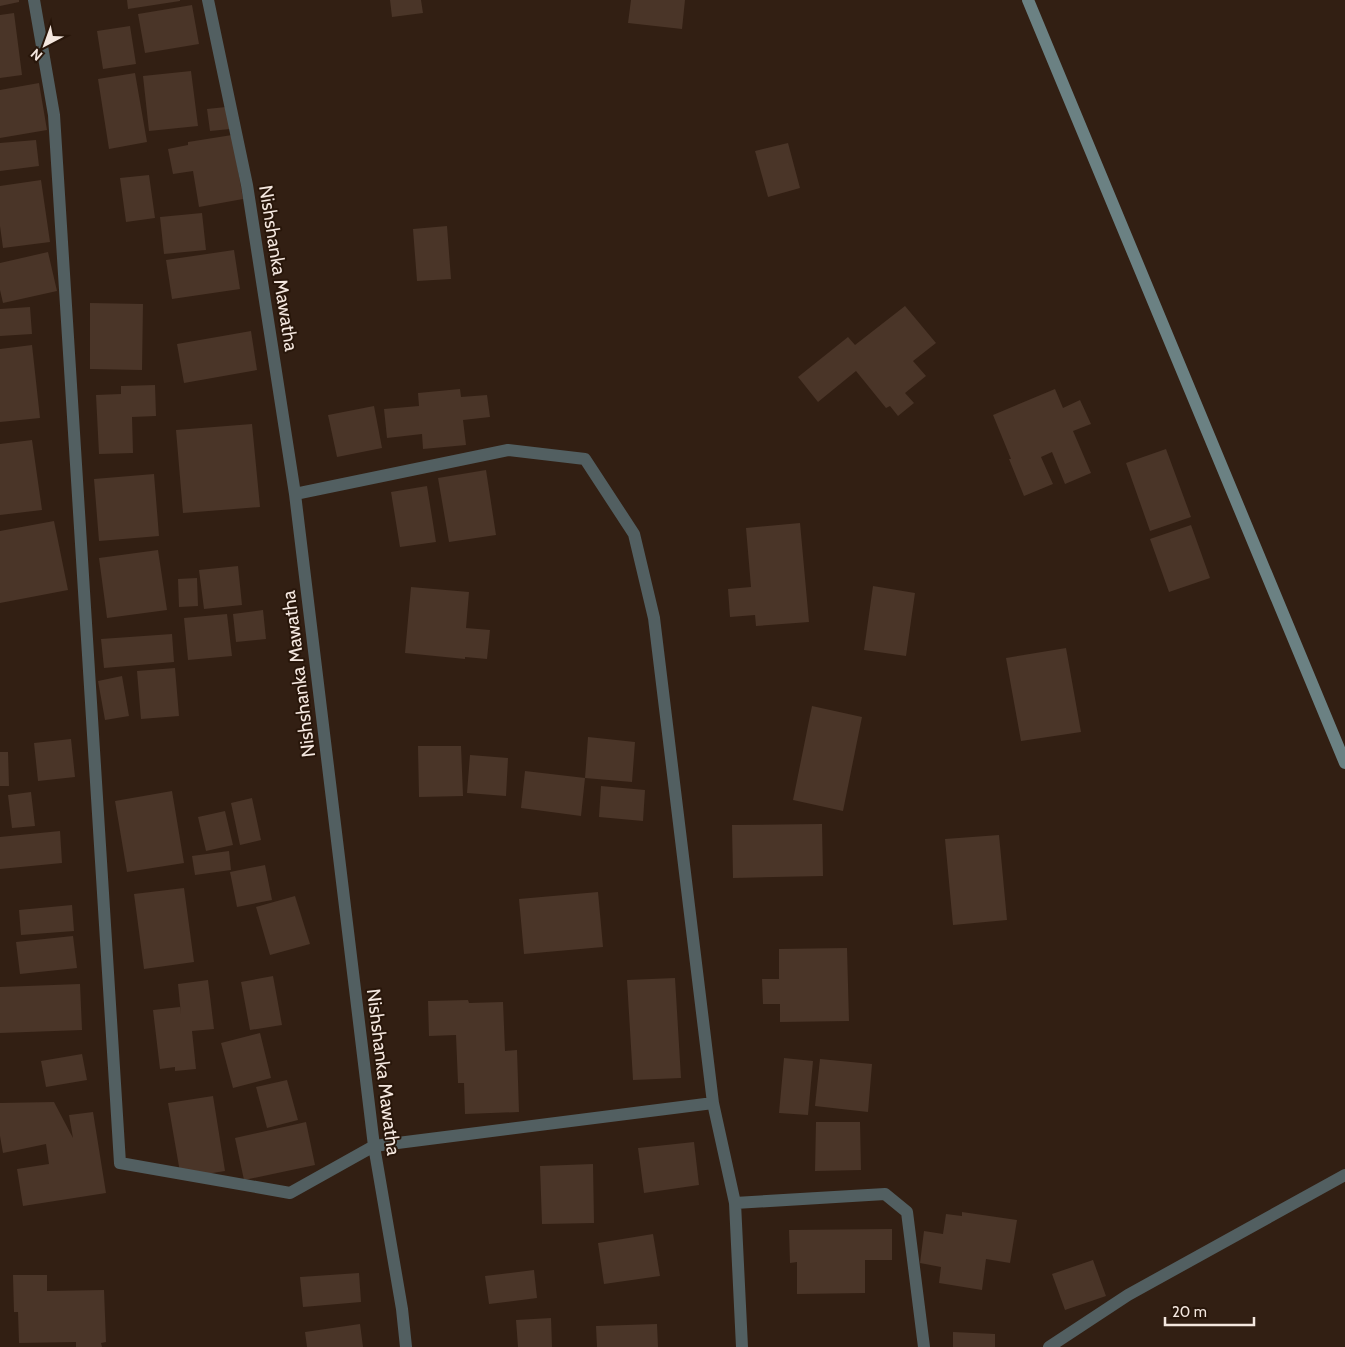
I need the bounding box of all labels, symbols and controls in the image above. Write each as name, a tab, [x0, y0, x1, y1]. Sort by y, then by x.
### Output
north arrow	[20, 20, 70, 70]
text: N	[27, 45, 46, 65]
street label: Nishshanka Mawatha	[254, 183, 303, 353]
street label: Nishshanka Mawatha	[277, 589, 320, 759]
street label: Nishshanka Mawatha	[362, 987, 405, 1157]
scale bar	[1165, 1294, 1254, 1326]
text: 20 m	[1172, 1303, 1207, 1321]

